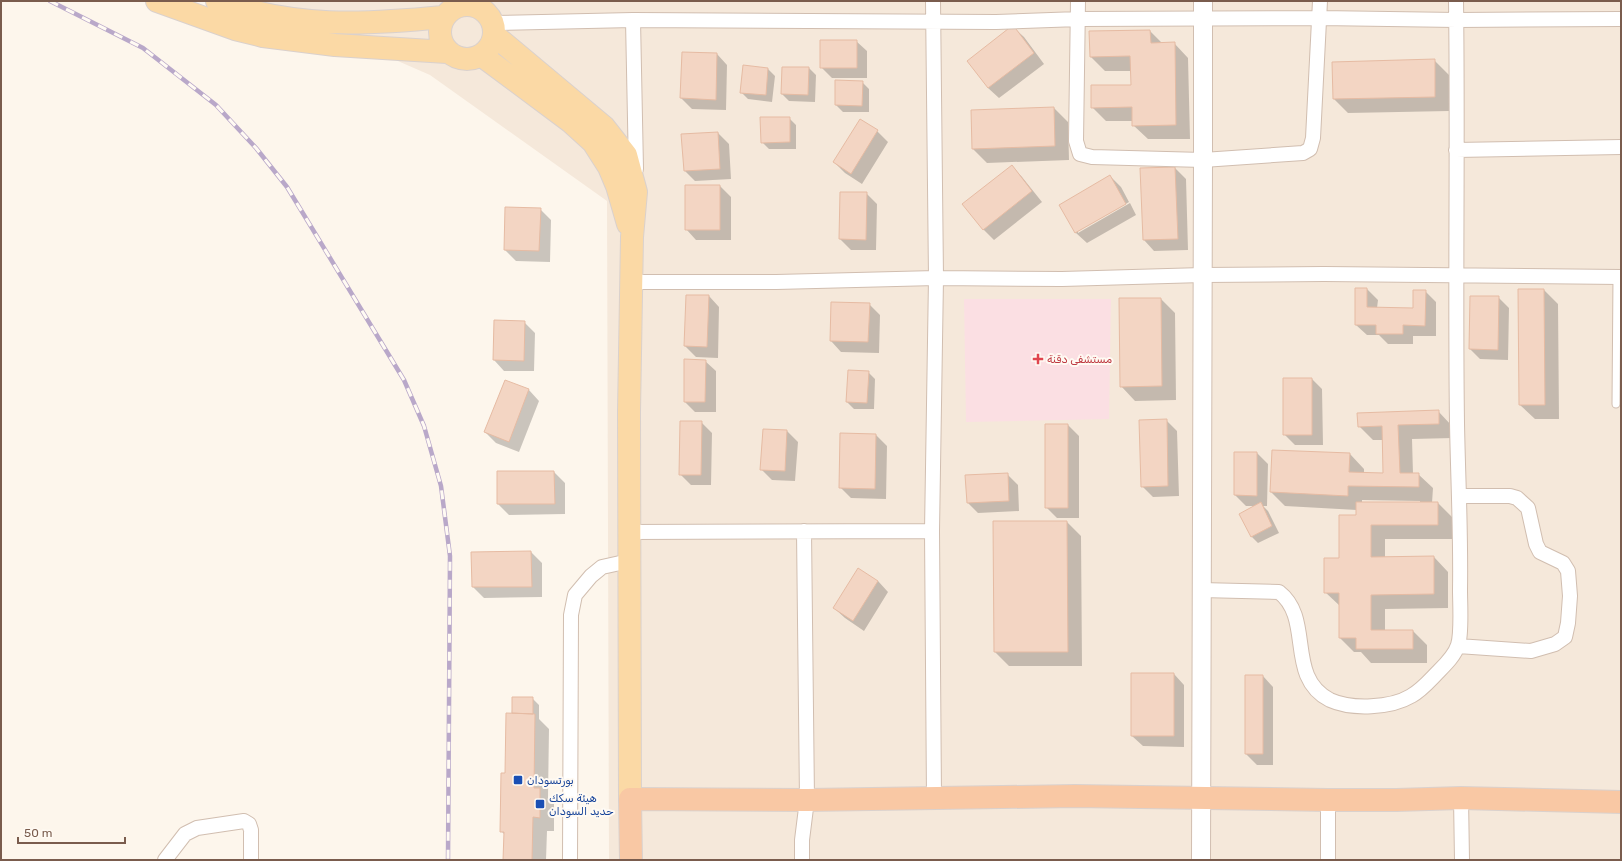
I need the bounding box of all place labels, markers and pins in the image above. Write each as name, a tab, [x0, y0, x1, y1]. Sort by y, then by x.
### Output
marker: مستشفى دقنة	[1032, 353, 1044, 365]
place label: مستشفى دقنة	[1047, 353, 1112, 366]
marker: بورتسودان	[512, 774, 524, 786]
place label: بورتسودان	[527, 774, 574, 788]
place label: هيئة سكك حديد السودان	[549, 792, 614, 819]
marker: هيئة سكك حديد السودان	[534, 798, 546, 810]

